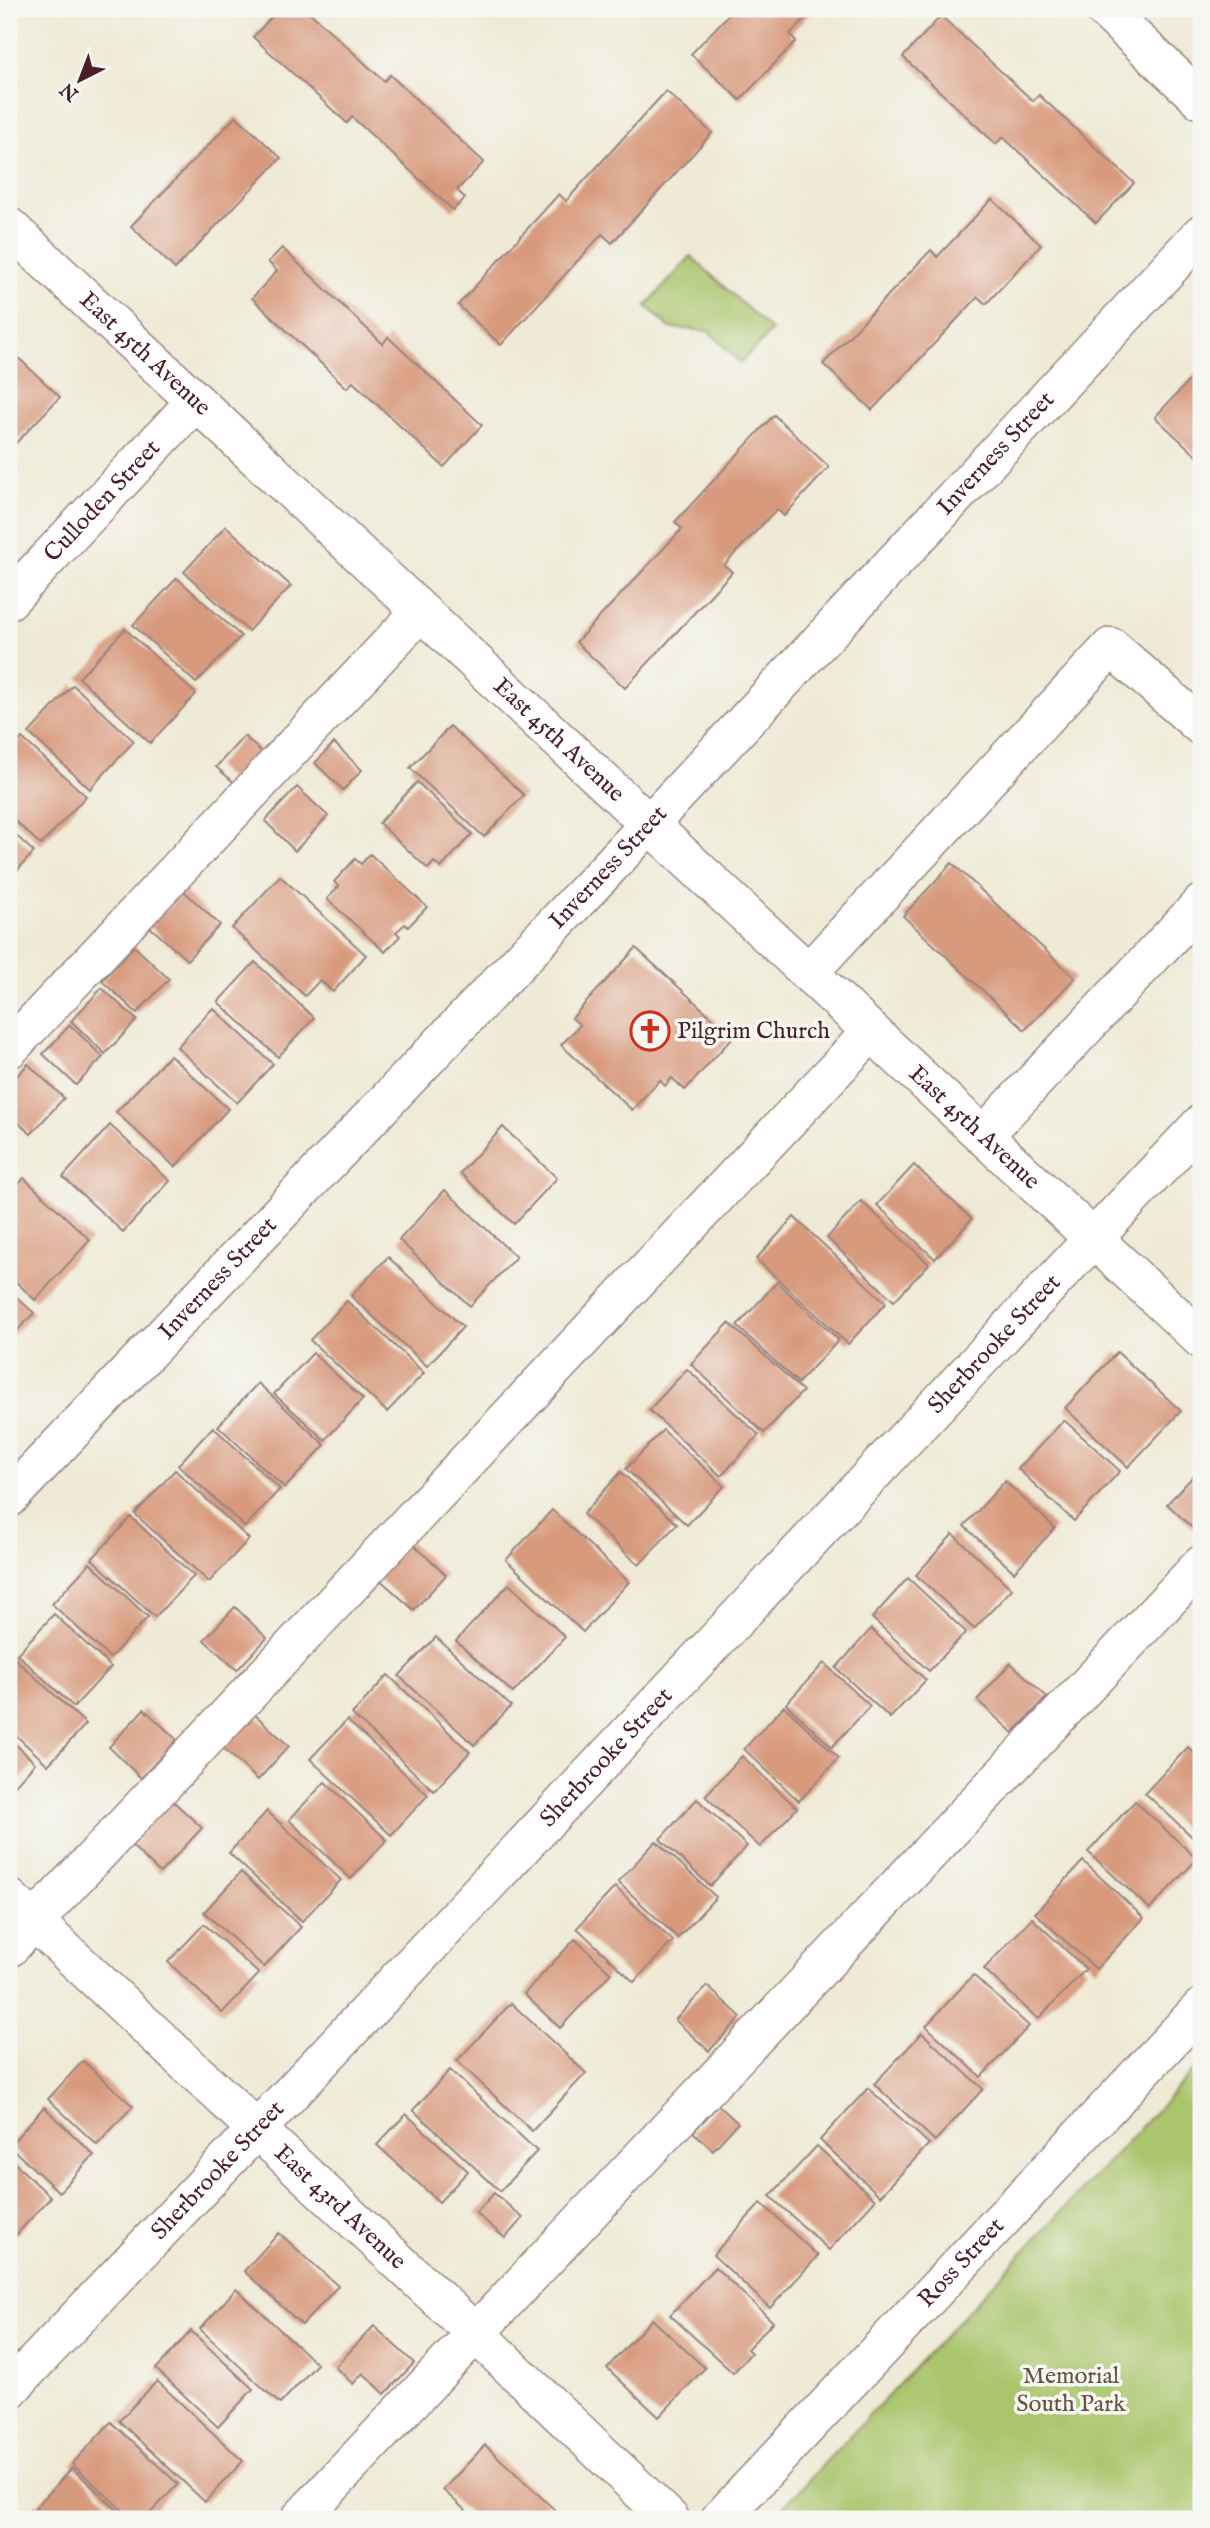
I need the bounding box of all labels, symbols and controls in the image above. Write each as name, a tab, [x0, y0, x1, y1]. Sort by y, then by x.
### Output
north arrow	[46, 46, 116, 116]
text: N	[55, 76, 85, 106]
street label: East 45th Avenue	[73, 285, 217, 423]
street label: Inverness Street	[930, 385, 1061, 522]
street label: Culloden Street	[37, 433, 167, 569]
street label: East 45th Avenue	[487, 671, 631, 809]
street label: Inverness Street	[543, 799, 674, 936]
church icon: Pilgrim Church	[629, 1010, 671, 1052]
place label: Pilgrim Church	[677, 1016, 830, 1047]
street label: East 45th Avenue	[902, 1058, 1047, 1196]
street label: Inverness Street	[152, 1210, 284, 1347]
street label: Sherbrooke Street	[921, 1268, 1068, 1421]
street label: Sherbrooke Street	[533, 1681, 679, 1834]
street label: Sherbrooke Street	[144, 2094, 291, 2247]
street label: East 43rd Avenue	[267, 2138, 413, 2276]
street label: Ross Street	[911, 2211, 1011, 2314]
park label: Memorial South Park	[1016, 2361, 1126, 2420]

